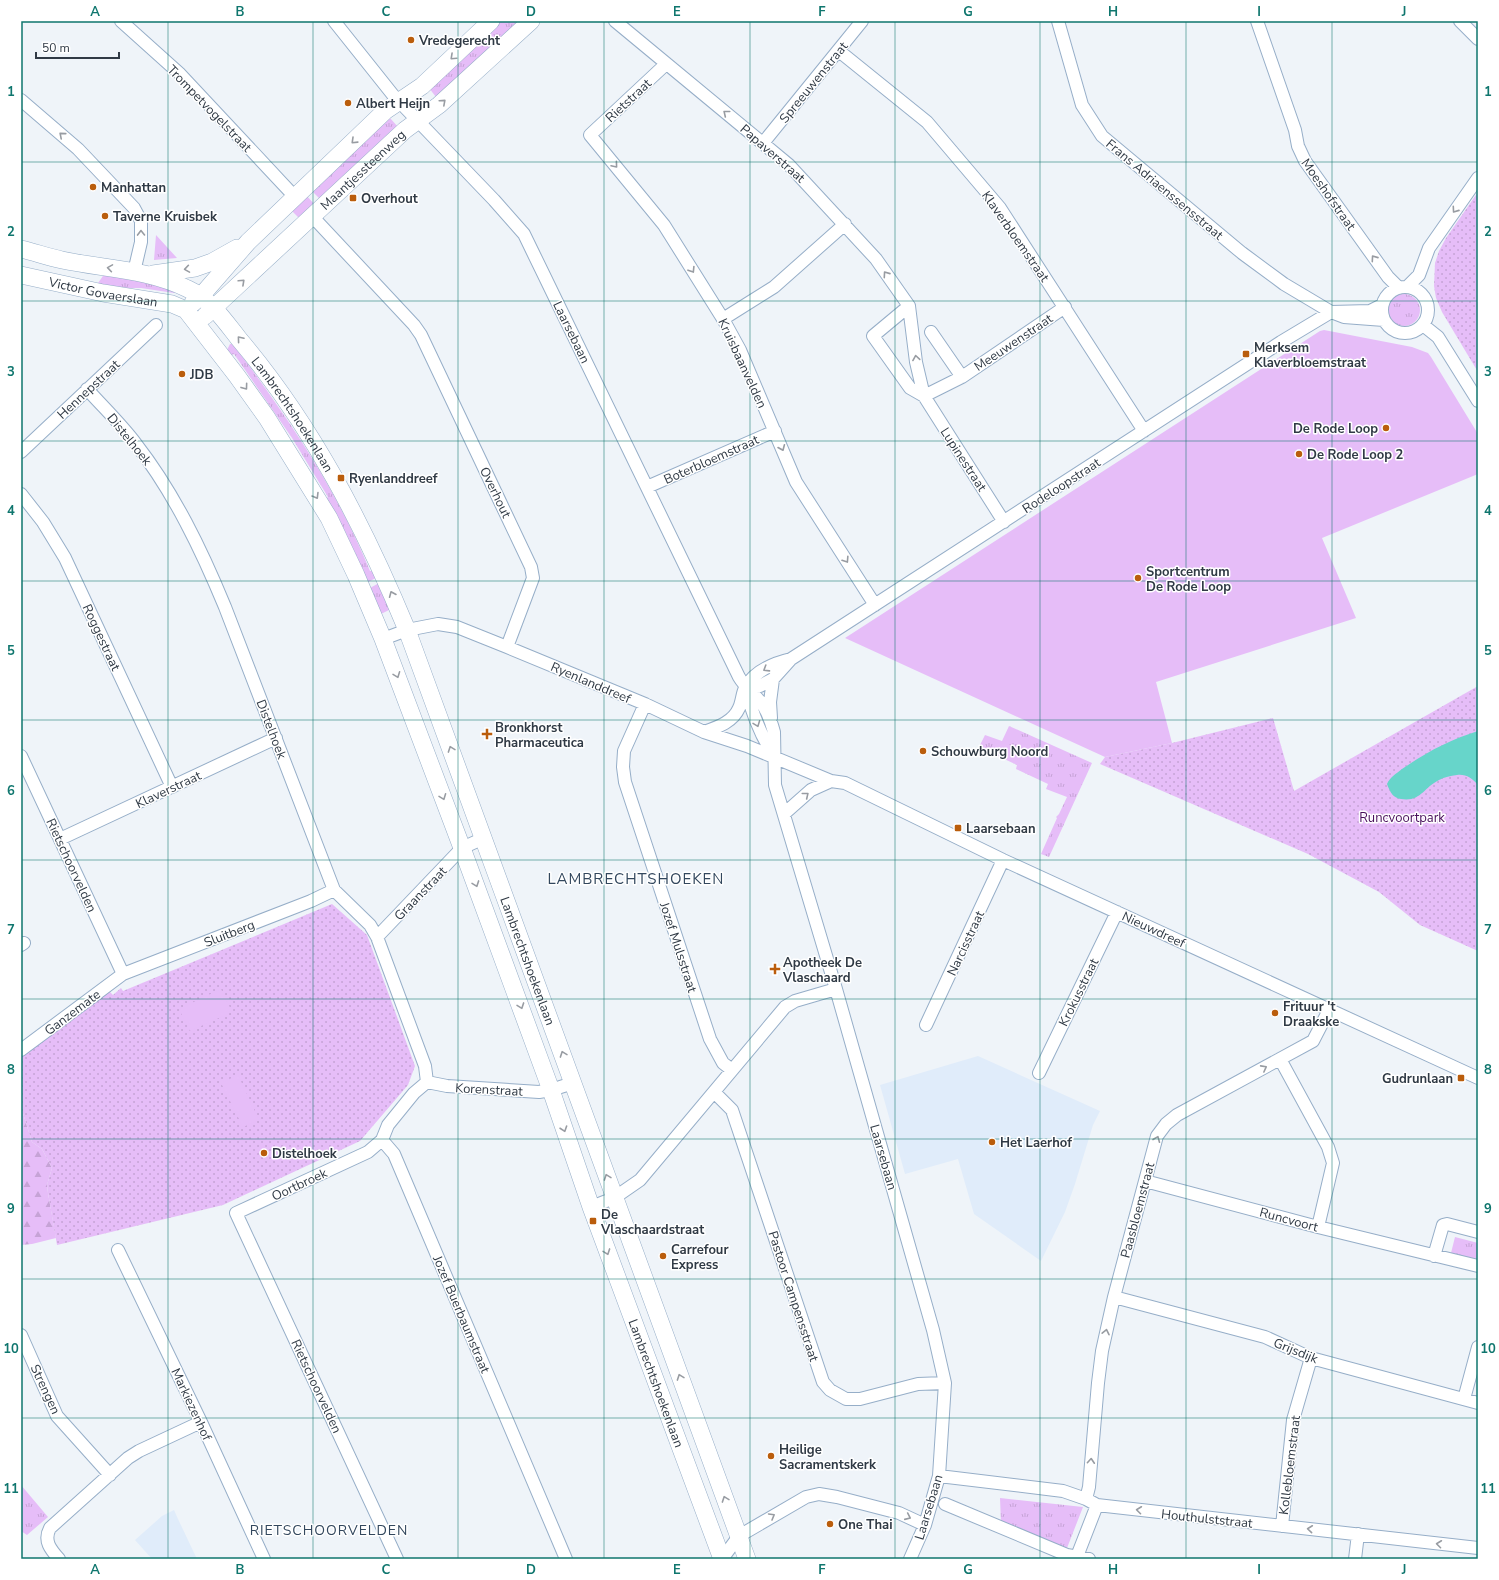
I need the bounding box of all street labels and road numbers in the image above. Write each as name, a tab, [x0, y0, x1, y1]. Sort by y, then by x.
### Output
street label: Spreeuwenstraat	[775, 38, 853, 127]
street label: Trompetvogelstraat	[163, 61, 256, 157]
street label: Rietstraat	[602, 74, 656, 127]
street label: Papaverstraat	[736, 120, 809, 187]
street label: Maantjessteenweg	[317, 126, 410, 214]
street label: Frans Adriaenssensstraat	[1102, 135, 1227, 245]
street label: Moeshofstraat	[1297, 155, 1360, 234]
street label: Klaverbloemstraat	[977, 187, 1054, 286]
street label: Victor Govaerslaan	[46, 273, 159, 312]
street label: Laarsebaan	[548, 298, 594, 367]
street label: Meeuwenstraat	[971, 310, 1057, 376]
street label: Kruisbaanvelden	[713, 316, 771, 411]
street label: Lambrechtshoekenlaan	[247, 353, 337, 476]
street label: Hennepstraat	[53, 356, 124, 424]
street label: Distelhoek	[103, 410, 156, 470]
street label: Lupinestraat	[936, 424, 991, 495]
street label: Boterbloemstraat	[661, 431, 762, 489]
street label: Rodeloopstraat	[1019, 454, 1104, 518]
street label: Overhout	[475, 464, 515, 521]
street label: Roggestraat	[78, 601, 125, 674]
street label: Ryenlanddreef	[548, 658, 634, 708]
street label: Distelhoek	[252, 697, 291, 762]
street label: Klaverstraat	[133, 767, 205, 813]
street label: Rietschoorvelden	[41, 816, 101, 915]
street label: Graanstraat	[390, 862, 451, 925]
street label: Lambrechtshoekenlaan	[495, 894, 559, 1028]
street label: Jozef Mulsstraat	[655, 899, 701, 995]
street label: Narcisstraat	[943, 907, 989, 979]
street label: Nieuwdreef	[1119, 907, 1189, 953]
street label: Sluitberg	[201, 916, 258, 952]
street label: Krokusstraat	[1055, 955, 1103, 1029]
street label: Ganzemate	[41, 986, 104, 1040]
street label: Korenstraat	[455, 1079, 524, 1101]
street label: Laarsebaan	[865, 1122, 901, 1192]
street label: Paasbloemstraat	[1117, 1160, 1159, 1260]
street label: Oortbroek	[269, 1164, 331, 1206]
street label: Runcvoort	[1257, 1204, 1321, 1237]
street label: Pastoor Campensstraat	[763, 1229, 823, 1364]
street label: Jozef Buerbaumstraat	[428, 1252, 494, 1376]
street label: Lambrechtshoekenlaan	[623, 1317, 688, 1450]
street label: Grijsdijk	[1271, 1334, 1321, 1368]
street label: Rietschoorvelden	[286, 1337, 346, 1436]
street label: Strengen	[26, 1361, 65, 1417]
street label: Markiezenhof	[166, 1365, 216, 1444]
street label: Kollebloemstraat	[1275, 1414, 1305, 1516]
street label: Laarsebaan	[911, 1472, 947, 1542]
street label: Houthulststraat	[1160, 1505, 1254, 1533]

